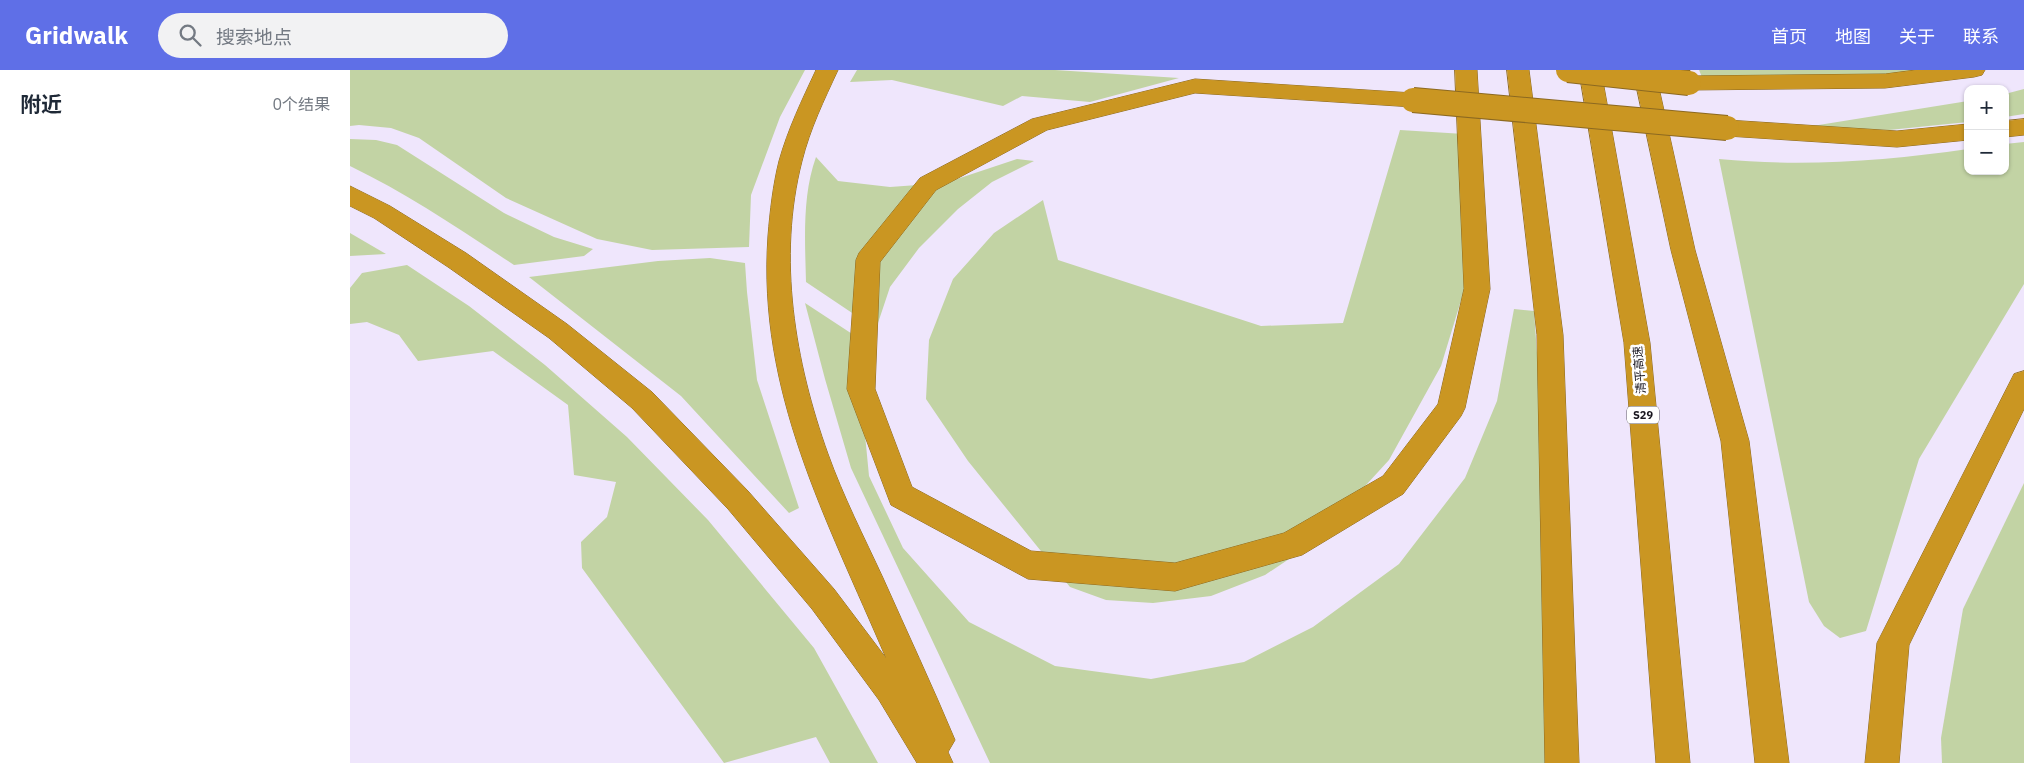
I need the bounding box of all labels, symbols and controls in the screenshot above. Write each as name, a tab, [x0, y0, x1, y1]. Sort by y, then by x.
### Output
search box	[158, 13, 508, 58]
text: Gridwalk	[25, 19, 128, 51]
icon: search	[176, 21, 204, 49]
text: 搜索地点	[216, 25, 292, 49]
text: 首页	[1771, 25, 1807, 48]
text: 地图	[1835, 25, 1871, 48]
text: 关于	[1899, 25, 1935, 48]
text: 联系	[1963, 25, 1999, 48]
map controls	[1964, 85, 2009, 175]
button: +	[1964, 85, 2009, 130]
text: 附近	[20, 90, 62, 118]
text: 0个结果	[272, 94, 330, 114]
button: −	[1964, 130, 2009, 175]
street label: 清平高速	[1629, 345, 1649, 395]
road number: S29	[1627, 406, 1659, 424]

